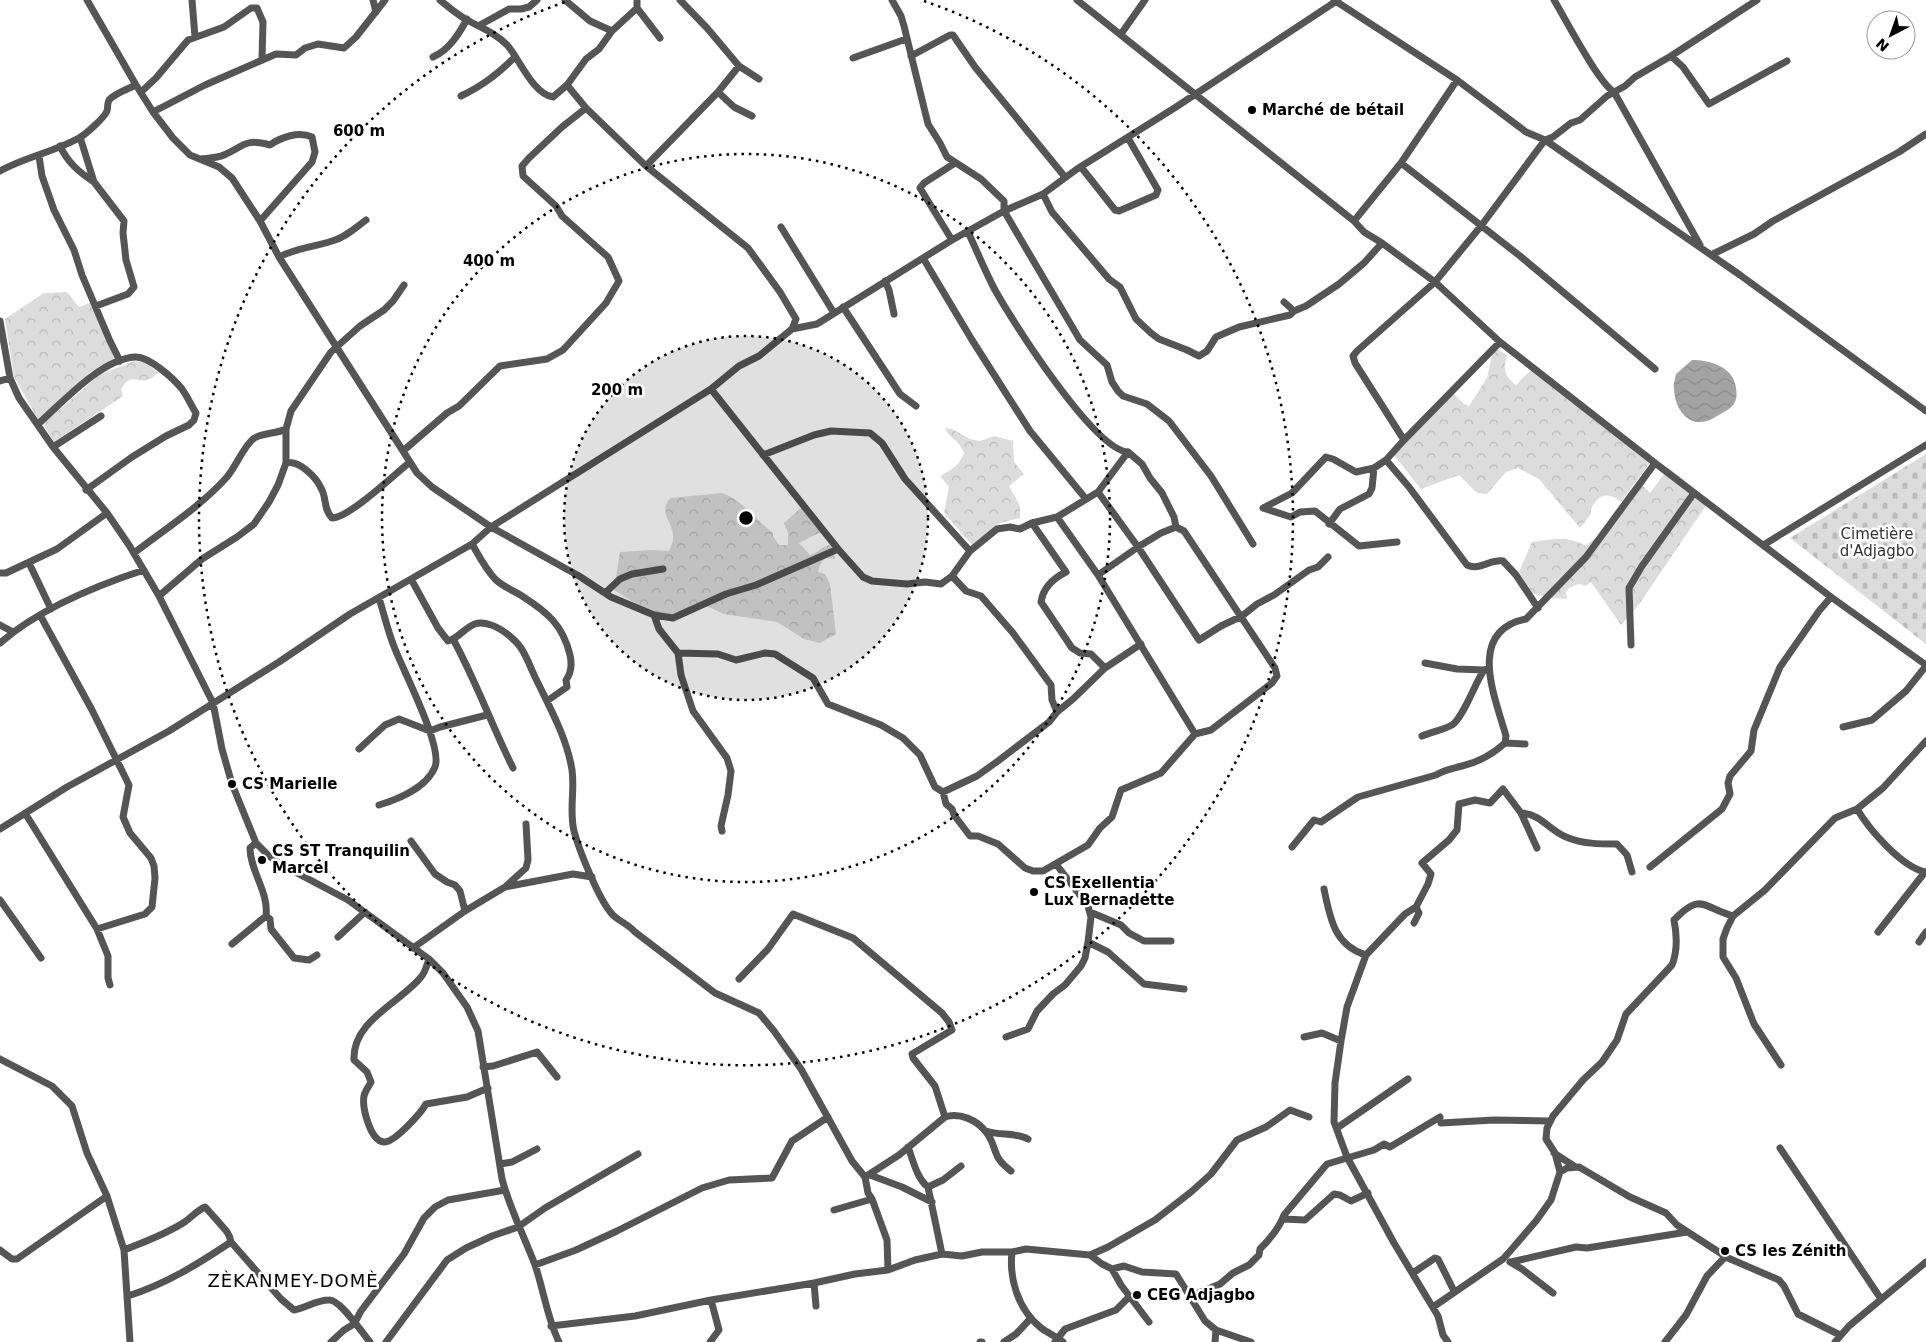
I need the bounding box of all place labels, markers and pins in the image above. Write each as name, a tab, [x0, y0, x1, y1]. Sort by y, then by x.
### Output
place label: Marché de bétail	[1262, 101, 1404, 119]
marker: Marché de bétail	[1246, 104, 1258, 116]
centre of rings	[737, 509, 755, 527]
place label: CS Marielle	[242, 775, 338, 793]
marker: CS Marielle	[226, 778, 238, 790]
place label: CS ST Tranquilin Marcel	[272, 842, 410, 877]
marker: CS ST Tranquilin Marcel	[256, 854, 268, 866]
place label: CS Exellentia Lux Bernadette	[1044, 874, 1174, 909]
marker: CS Exellentia Lux Bernadette	[1028, 886, 1040, 898]
place label: CS les Zénith	[1735, 1242, 1847, 1260]
marker: CS les Zénith	[1719, 1245, 1731, 1257]
place label: CEG Adjagbo	[1147, 1286, 1255, 1304]
marker: CEG Adjagbo	[1131, 1289, 1143, 1301]

